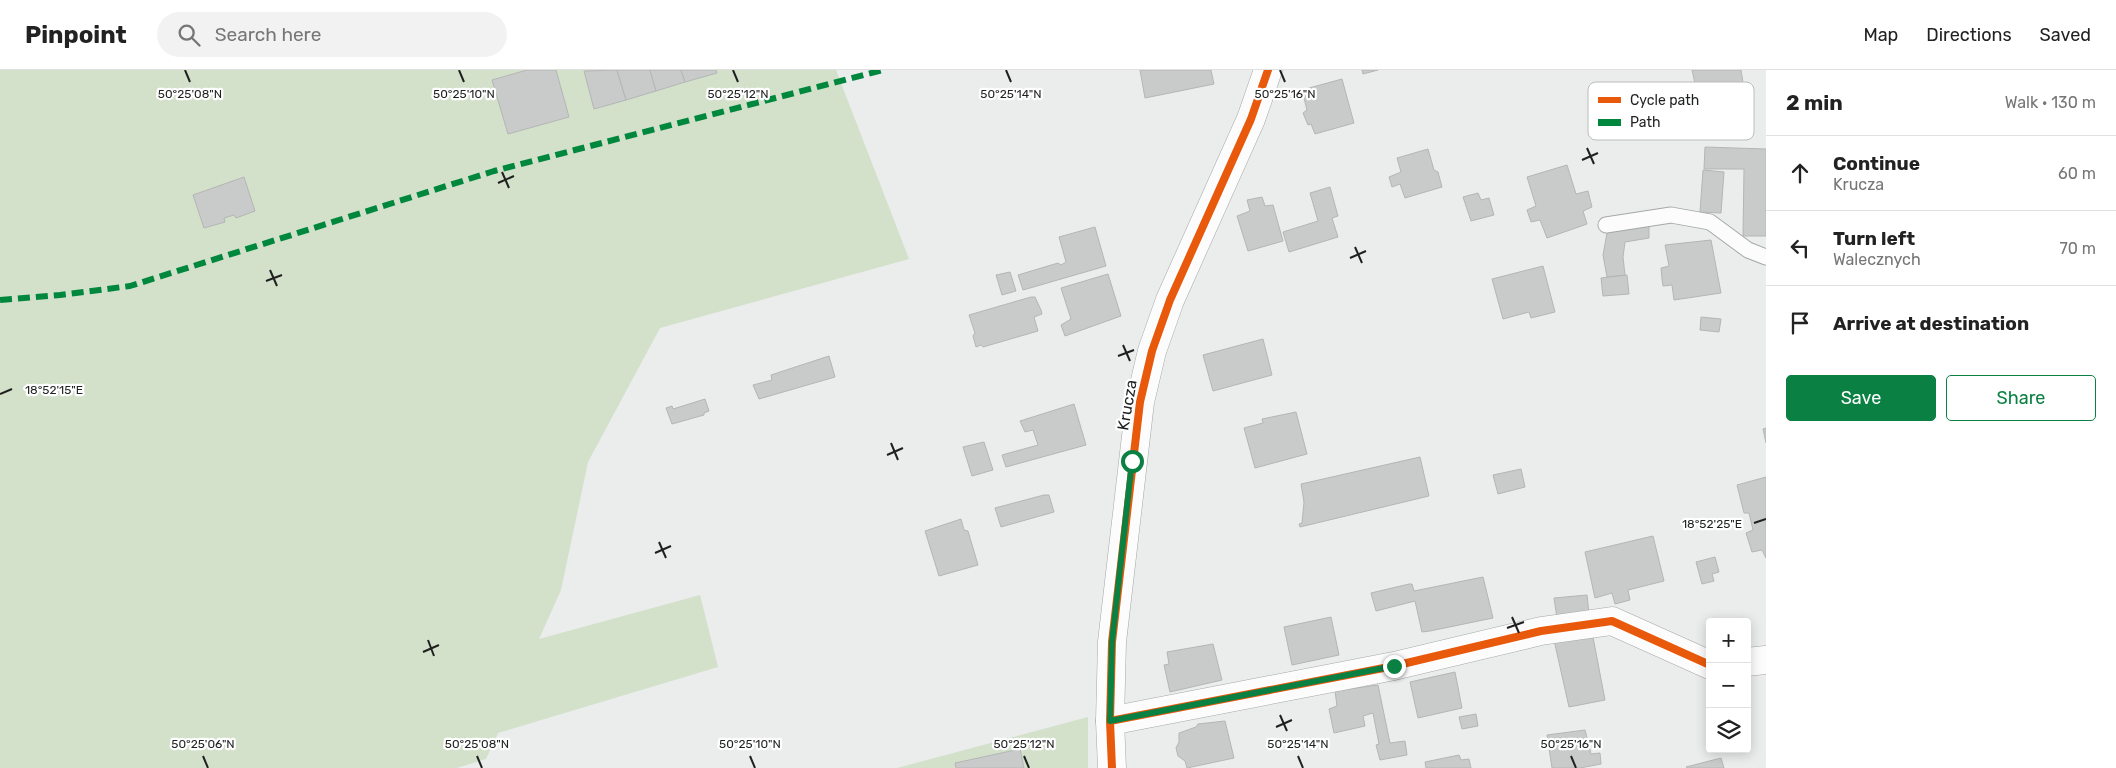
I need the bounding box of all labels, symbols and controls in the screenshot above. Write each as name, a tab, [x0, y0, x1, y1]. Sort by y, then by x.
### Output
search box	[157, 12, 507, 57]
text: Pinpoint	[25, 21, 127, 49]
icon: search	[175, 21, 203, 49]
text: Search here	[215, 23, 321, 46]
text: Map	[1863, 24, 1898, 46]
text: Directions	[1926, 24, 2012, 46]
text: Saved	[2040, 24, 2091, 46]
legend	[1588, 82, 1754, 140]
text: 50°25'08"N	[158, 87, 222, 101]
text: 50°25'10"N	[433, 87, 495, 101]
text: 50°25'12"N	[707, 87, 769, 101]
text: 50°25'14"N	[980, 87, 1042, 101]
text: 50°25'16"N	[1255, 87, 1315, 101]
text: 2 min	[1786, 90, 1843, 115]
text: Cycle path	[1630, 92, 1699, 109]
text: Walk · 130 m	[2005, 93, 2096, 112]
text: Path	[1630, 114, 1661, 131]
text: Continue	[1833, 152, 1920, 175]
icon: ahead	[1786, 159, 1814, 187]
text: 60 m	[2058, 164, 2096, 183]
text: Krucza	[1833, 175, 1884, 194]
text: Turn left	[1833, 227, 1915, 250]
icon: left	[1786, 234, 1814, 262]
text: 70 m	[2059, 239, 2096, 258]
text: Walecznych	[1833, 250, 1921, 269]
icon: arrive	[1786, 309, 1814, 337]
text: Arrive at destination	[1833, 312, 2029, 335]
button: Save	[1786, 375, 1936, 421]
button: Share	[1946, 375, 2096, 421]
street label: Krucza	[1113, 378, 1141, 432]
text: 18°52'15"E	[25, 383, 83, 397]
route start	[1121, 450, 1144, 473]
text: 18°52'25"E	[1682, 517, 1742, 531]
map controls	[1706, 618, 1751, 753]
button: +	[1706, 618, 1751, 663]
route end	[1383, 655, 1406, 678]
button: −	[1706, 663, 1751, 708]
button: layers	[1706, 708, 1751, 753]
text: 50°25'06"N	[171, 737, 235, 751]
text: 50°25'08"N	[445, 737, 509, 751]
text: 50°25'10"N	[719, 737, 781, 751]
text: 50°25'12"N	[993, 737, 1055, 751]
text: 50°25'14"N	[1267, 737, 1329, 751]
text: 50°25'16"N	[1541, 737, 1601, 751]

